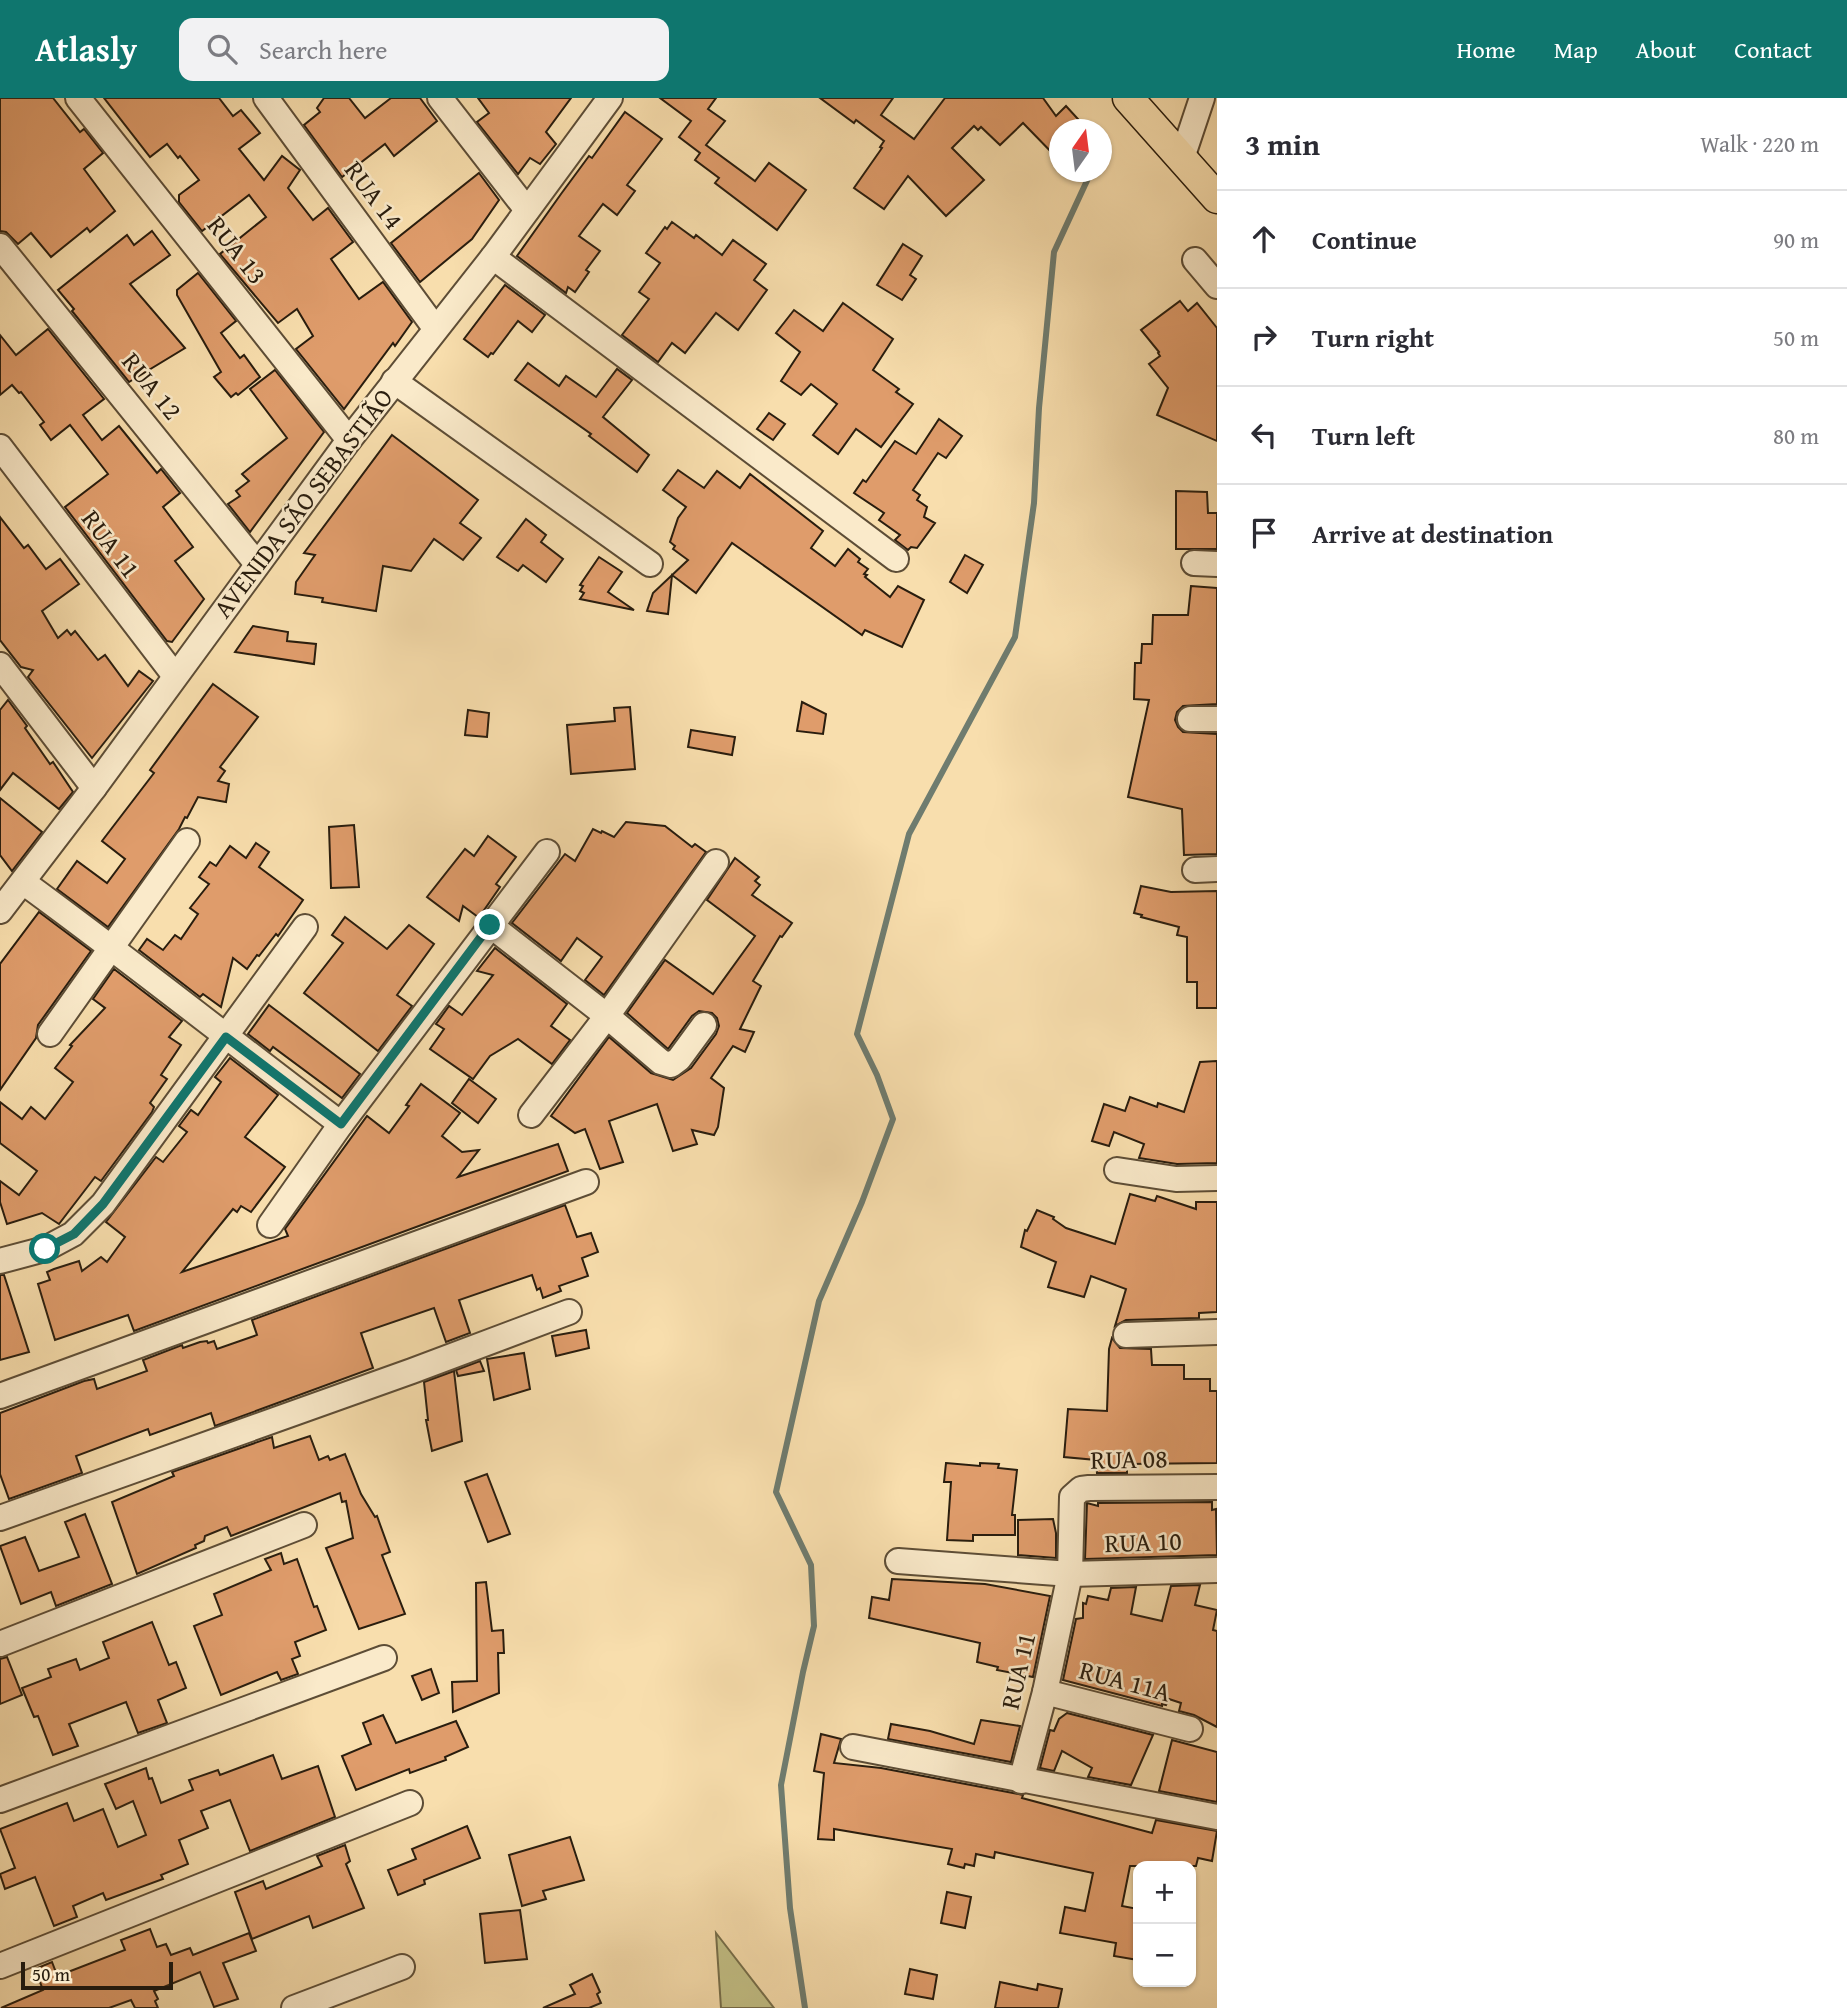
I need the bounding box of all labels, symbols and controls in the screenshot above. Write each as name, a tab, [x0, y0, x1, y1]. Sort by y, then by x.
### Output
search box	[179, 18, 669, 81]
text: Atlasly	[35, 25, 137, 73]
icon: search	[203, 30, 241, 68]
text: Search here	[259, 30, 387, 69]
text: Home	[1457, 32, 1516, 67]
text: Map	[1554, 32, 1598, 67]
text: About	[1636, 32, 1696, 67]
text: Contact	[1734, 32, 1812, 67]
north arrow	[1049, 119, 1112, 182]
text: 3 min	[1245, 122, 1320, 166]
text: Walk · 220 m	[1700, 127, 1819, 160]
street label: RUA 14	[336, 152, 413, 237]
street label: RUA 13	[198, 207, 277, 292]
icon: ahead	[1245, 220, 1283, 258]
text: Continue	[1312, 220, 1417, 259]
text: 90 m	[1773, 223, 1819, 256]
icon: right	[1245, 318, 1283, 356]
text: Turn right	[1312, 318, 1434, 357]
text: 50 m	[1773, 321, 1819, 354]
street label: RUA 12	[113, 343, 192, 428]
street label: AVENIDA SÃO SEBASTIÃO	[203, 380, 402, 626]
icon: left	[1245, 416, 1283, 454]
text: Turn left	[1312, 416, 1415, 455]
text: 80 m	[1773, 419, 1819, 452]
street label: RUA 11	[73, 501, 150, 586]
icon: arrive	[1245, 514, 1283, 552]
text: Arrive at destination	[1312, 514, 1553, 553]
route end	[474, 909, 505, 940]
route start	[29, 1233, 60, 1264]
street label: RUA 08	[1090, 1438, 1168, 1479]
street label: RUA 10	[1104, 1521, 1182, 1562]
street label: RUA 11	[990, 1629, 1045, 1713]
street label: RUA 11A	[1075, 1650, 1175, 1711]
map controls	[1133, 1861, 1196, 1987]
button: +	[1133, 1861, 1196, 1924]
button: −	[1133, 1924, 1196, 1987]
scale bar	[21, 1959, 173, 1991]
text: 50 m	[32, 1960, 70, 1988]

